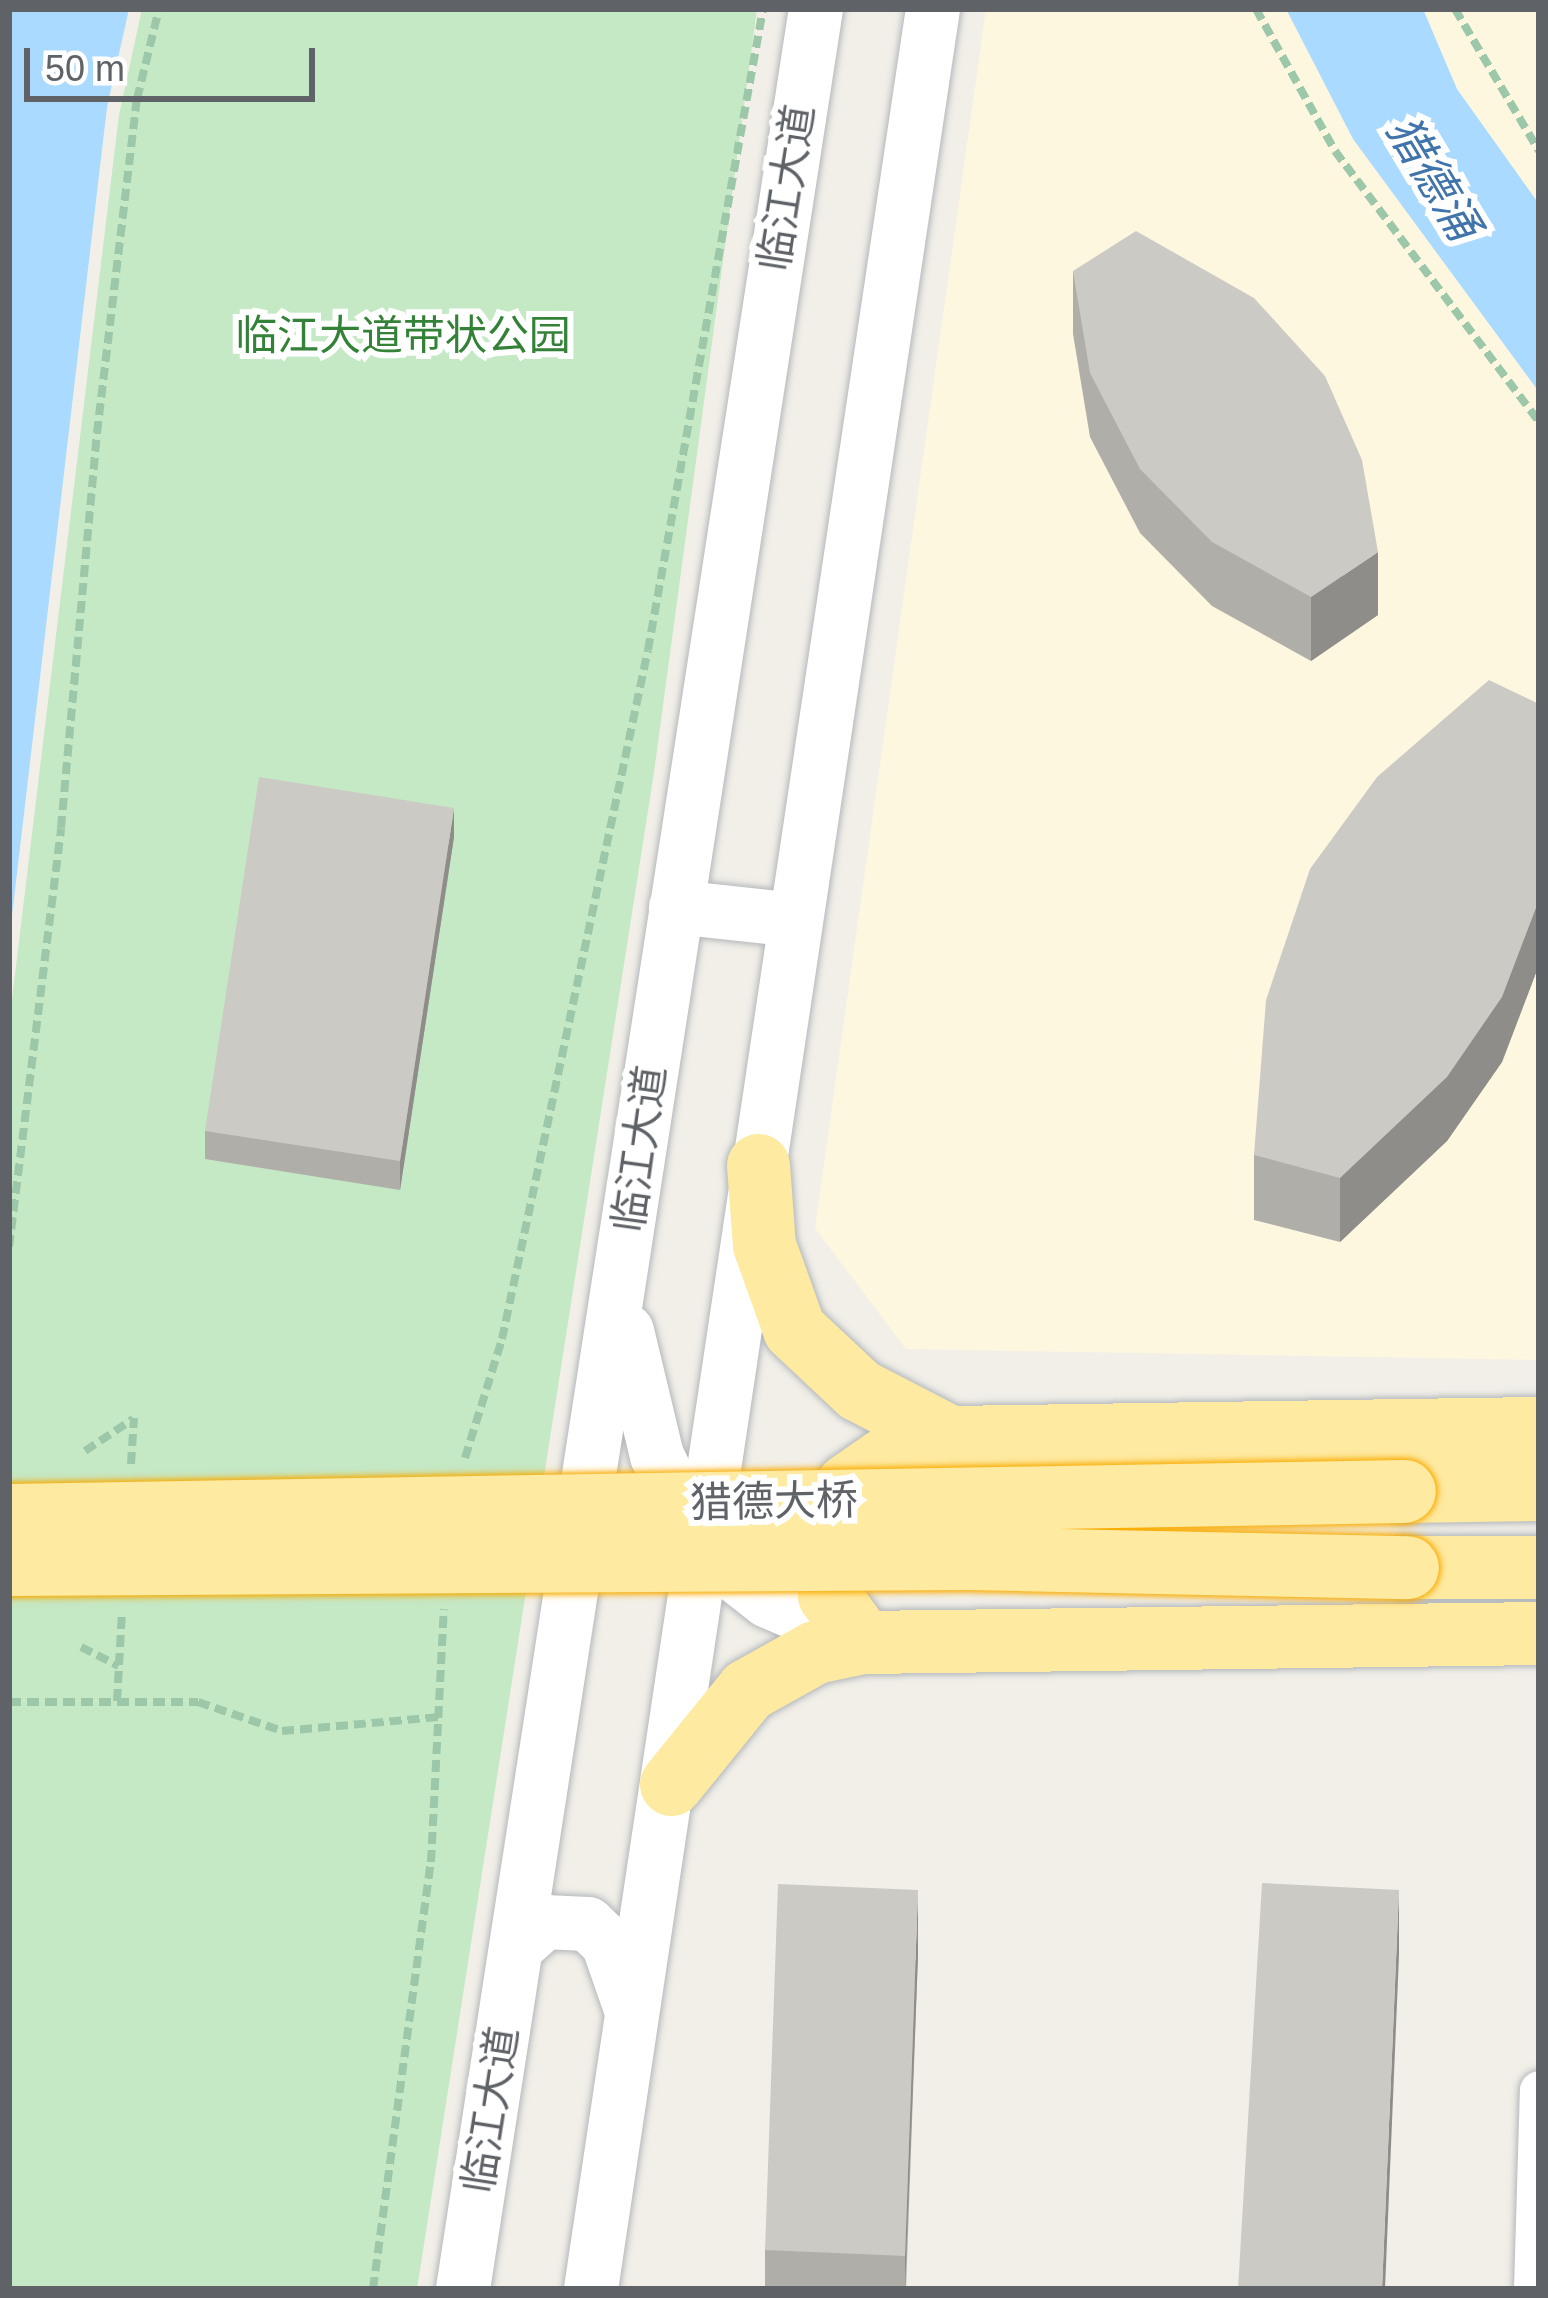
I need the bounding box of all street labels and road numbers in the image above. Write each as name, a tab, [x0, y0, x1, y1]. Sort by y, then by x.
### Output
street label: 临江大道	[749, 101, 825, 275]
street label: 临江大道	[603, 1062, 677, 1236]
street label: 猎德大桥	[690, 1475, 858, 1529]
street label: 临江大道	[453, 2023, 529, 2197]

